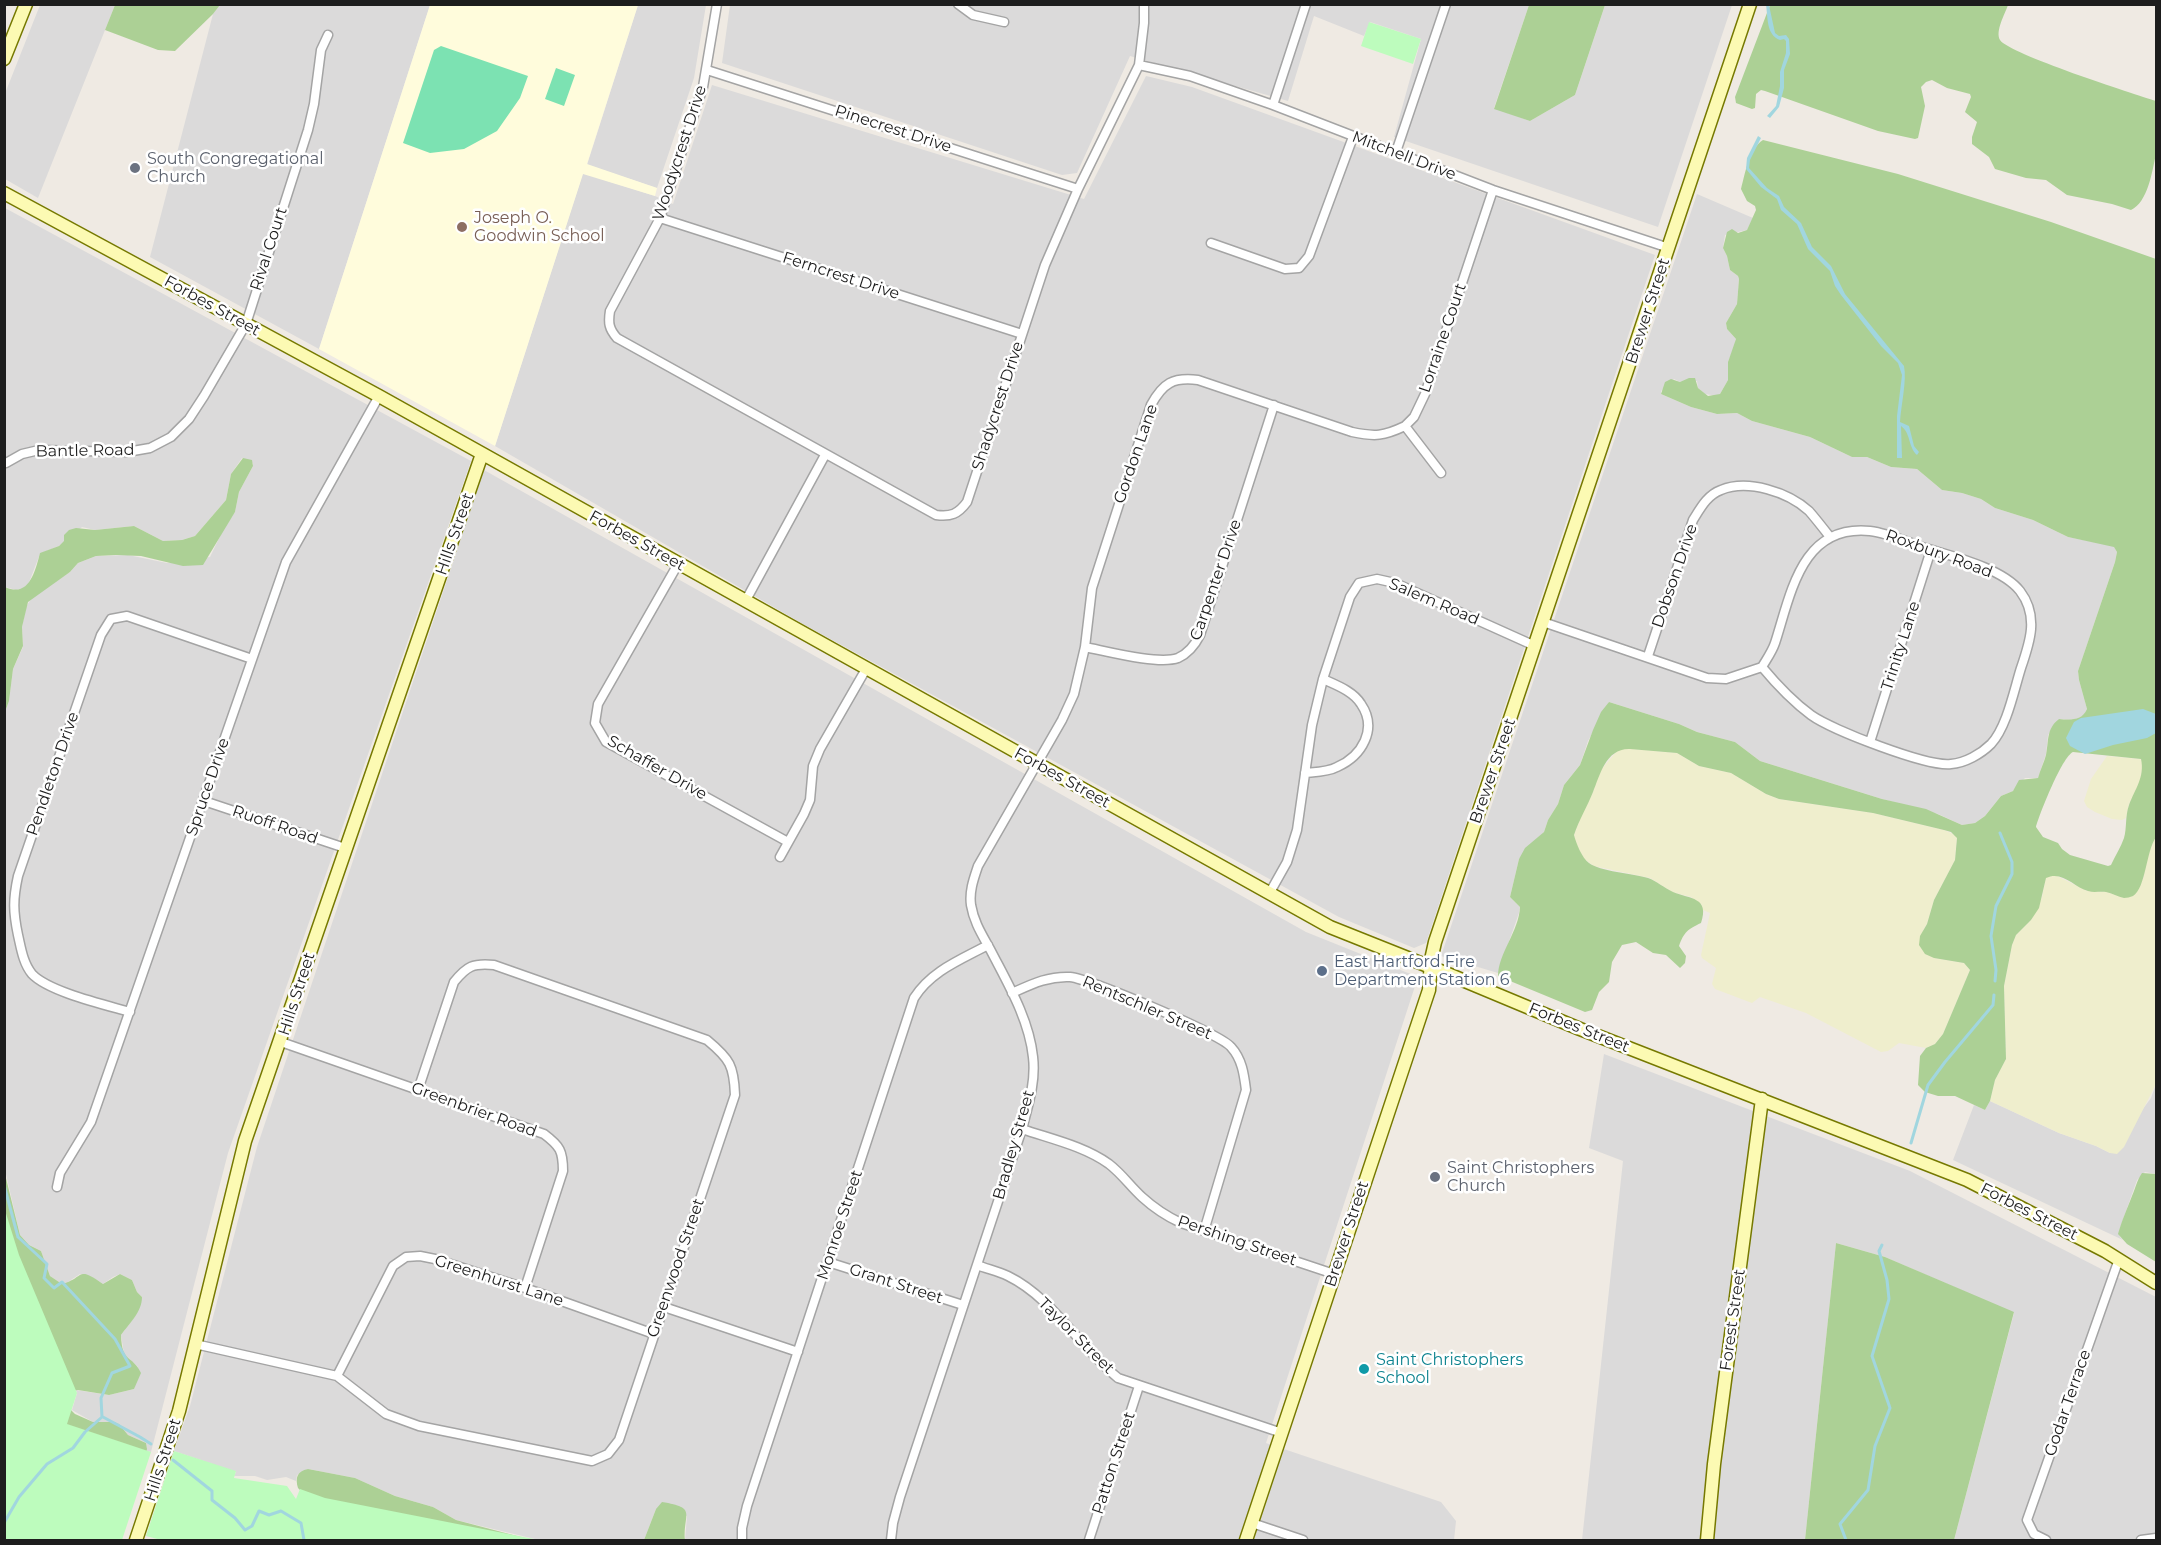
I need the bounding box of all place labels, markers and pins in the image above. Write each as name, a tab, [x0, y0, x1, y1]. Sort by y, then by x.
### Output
place label: South Congregational Church	[147, 149, 324, 187]
marker: South Congregational Church	[128, 161, 142, 175]
place label: Joseph O. Goodwin School	[474, 208, 605, 246]
marker: Joseph O. Goodwin School	[455, 220, 469, 234]
place label: East Hartford Fire Department Station 6	[1334, 952, 1509, 990]
marker: East Hartford Fire Department Station 6	[1315, 964, 1329, 978]
place label: Saint Christophers Church	[1447, 1158, 1594, 1196]
marker: Saint Christophers Church	[1428, 1170, 1442, 1184]
place label: Saint Christophers School	[1376, 1350, 1523, 1388]
marker: Saint Christophers School	[1357, 1362, 1371, 1376]

